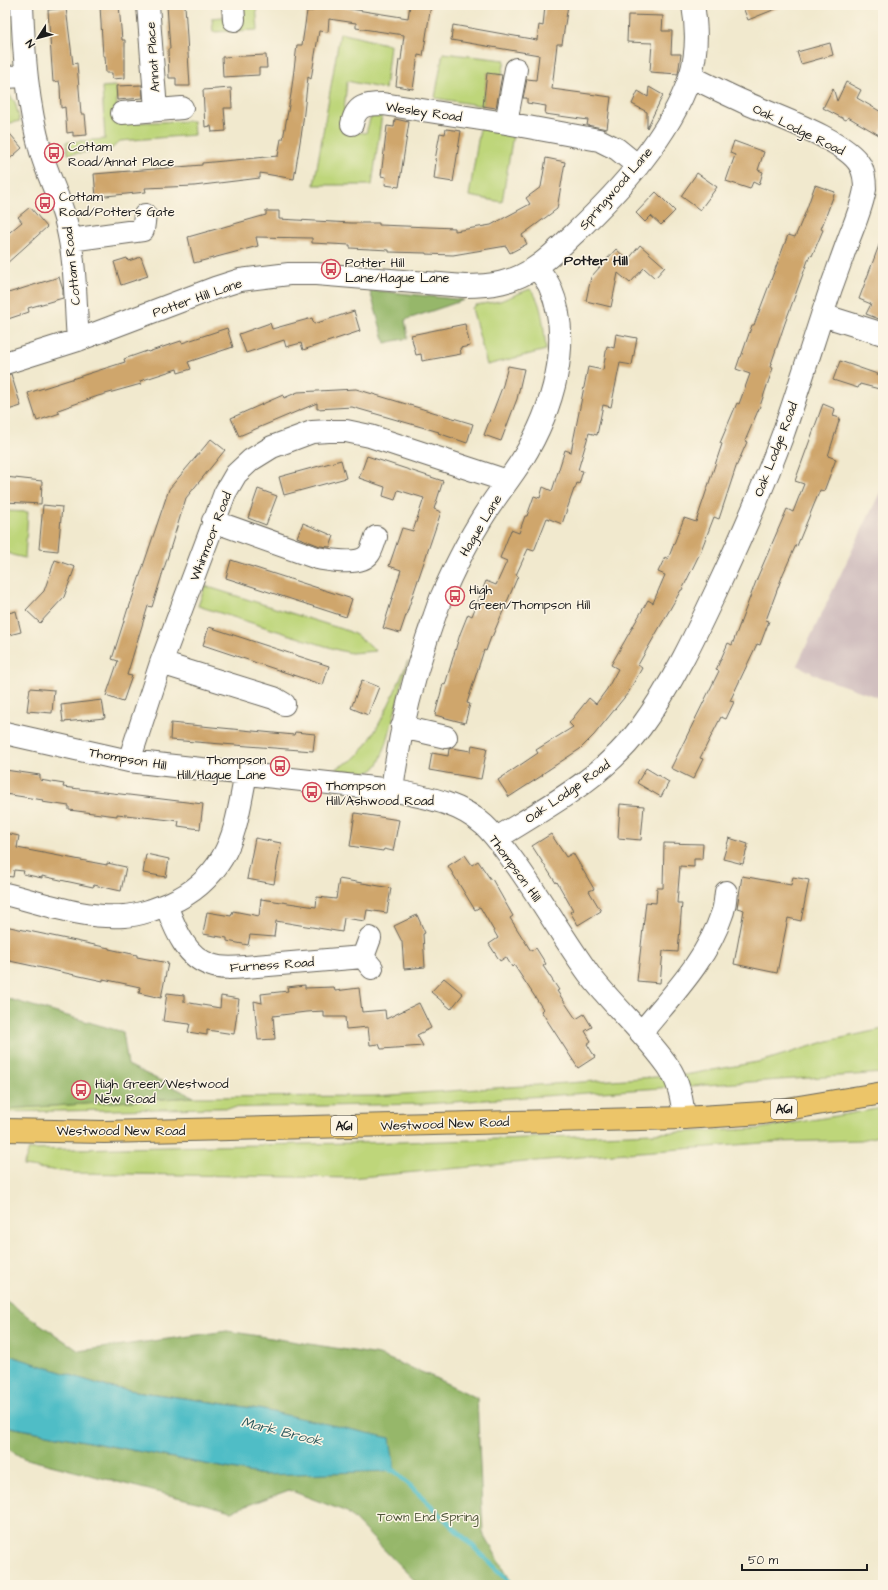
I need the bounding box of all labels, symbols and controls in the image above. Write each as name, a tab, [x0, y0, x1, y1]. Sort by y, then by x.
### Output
north arrow	[18, 18, 58, 58]
street label: Annat Place	[142, 21, 164, 93]
text: N	[22, 36, 38, 51]
street label: Wesley Road	[384, 98, 464, 127]
street label: Oak Lodge Road	[749, 100, 848, 161]
place label: Cottam Road/Annat Place	[68, 138, 174, 171]
bus stop icon: Cottam Road/Annat Place	[43, 142, 65, 164]
street label: Springwood Lane	[575, 143, 657, 234]
place label: Cottam Road/Potters Gate	[59, 188, 175, 221]
bus stop icon: Cottam Road/Potters Gate	[34, 192, 56, 214]
street label: Cottam Road	[59, 225, 85, 306]
district label: Potter Hill	[564, 251, 629, 271]
place label: Potter Hill Lane/Hague Lane	[345, 254, 449, 288]
bus stop icon: Potter Hill Lane/Hague Lane	[320, 258, 342, 280]
street label: Potter Hill Lane	[150, 274, 245, 322]
street label: Oak Lodge Road	[750, 399, 803, 500]
street label: Whinmoor Road	[186, 489, 236, 584]
street label: Hague Lane	[455, 491, 507, 560]
place label: High Green/Thompson Hill	[469, 581, 590, 614]
bus stop icon: High Green/Thompson Hill	[444, 585, 466, 607]
street label: Thompson Hill	[88, 743, 168, 775]
place label: Thompson Hill/Hague Lane	[177, 751, 266, 785]
bus stop icon: Thompson Hill/Hague Lane	[269, 755, 291, 777]
street label: Oak Lodge Road	[521, 755, 615, 829]
place label: Thompson Hill/Ashwood Road	[326, 777, 434, 810]
bus stop icon: Thompson Hill/Ashwood Road	[301, 781, 323, 803]
street label: Thompson Hill	[485, 831, 546, 906]
street label: Furness Road	[229, 953, 315, 977]
place label: High Green/Westwood New Road	[95, 1075, 229, 1108]
bus stop icon: High Green/Westwood New Road	[70, 1079, 92, 1101]
road number: A61	[771, 1099, 797, 1119]
street label: Westwood New Road	[380, 1113, 510, 1135]
road number: A61	[331, 1116, 357, 1136]
street label: Westwood New Road	[57, 1122, 186, 1140]
water label: Mark Brook	[239, 1412, 325, 1452]
park label: Town End Spring	[377, 1508, 479, 1527]
scale bar	[742, 1546, 867, 1572]
text: 50 m	[748, 1552, 779, 1569]

